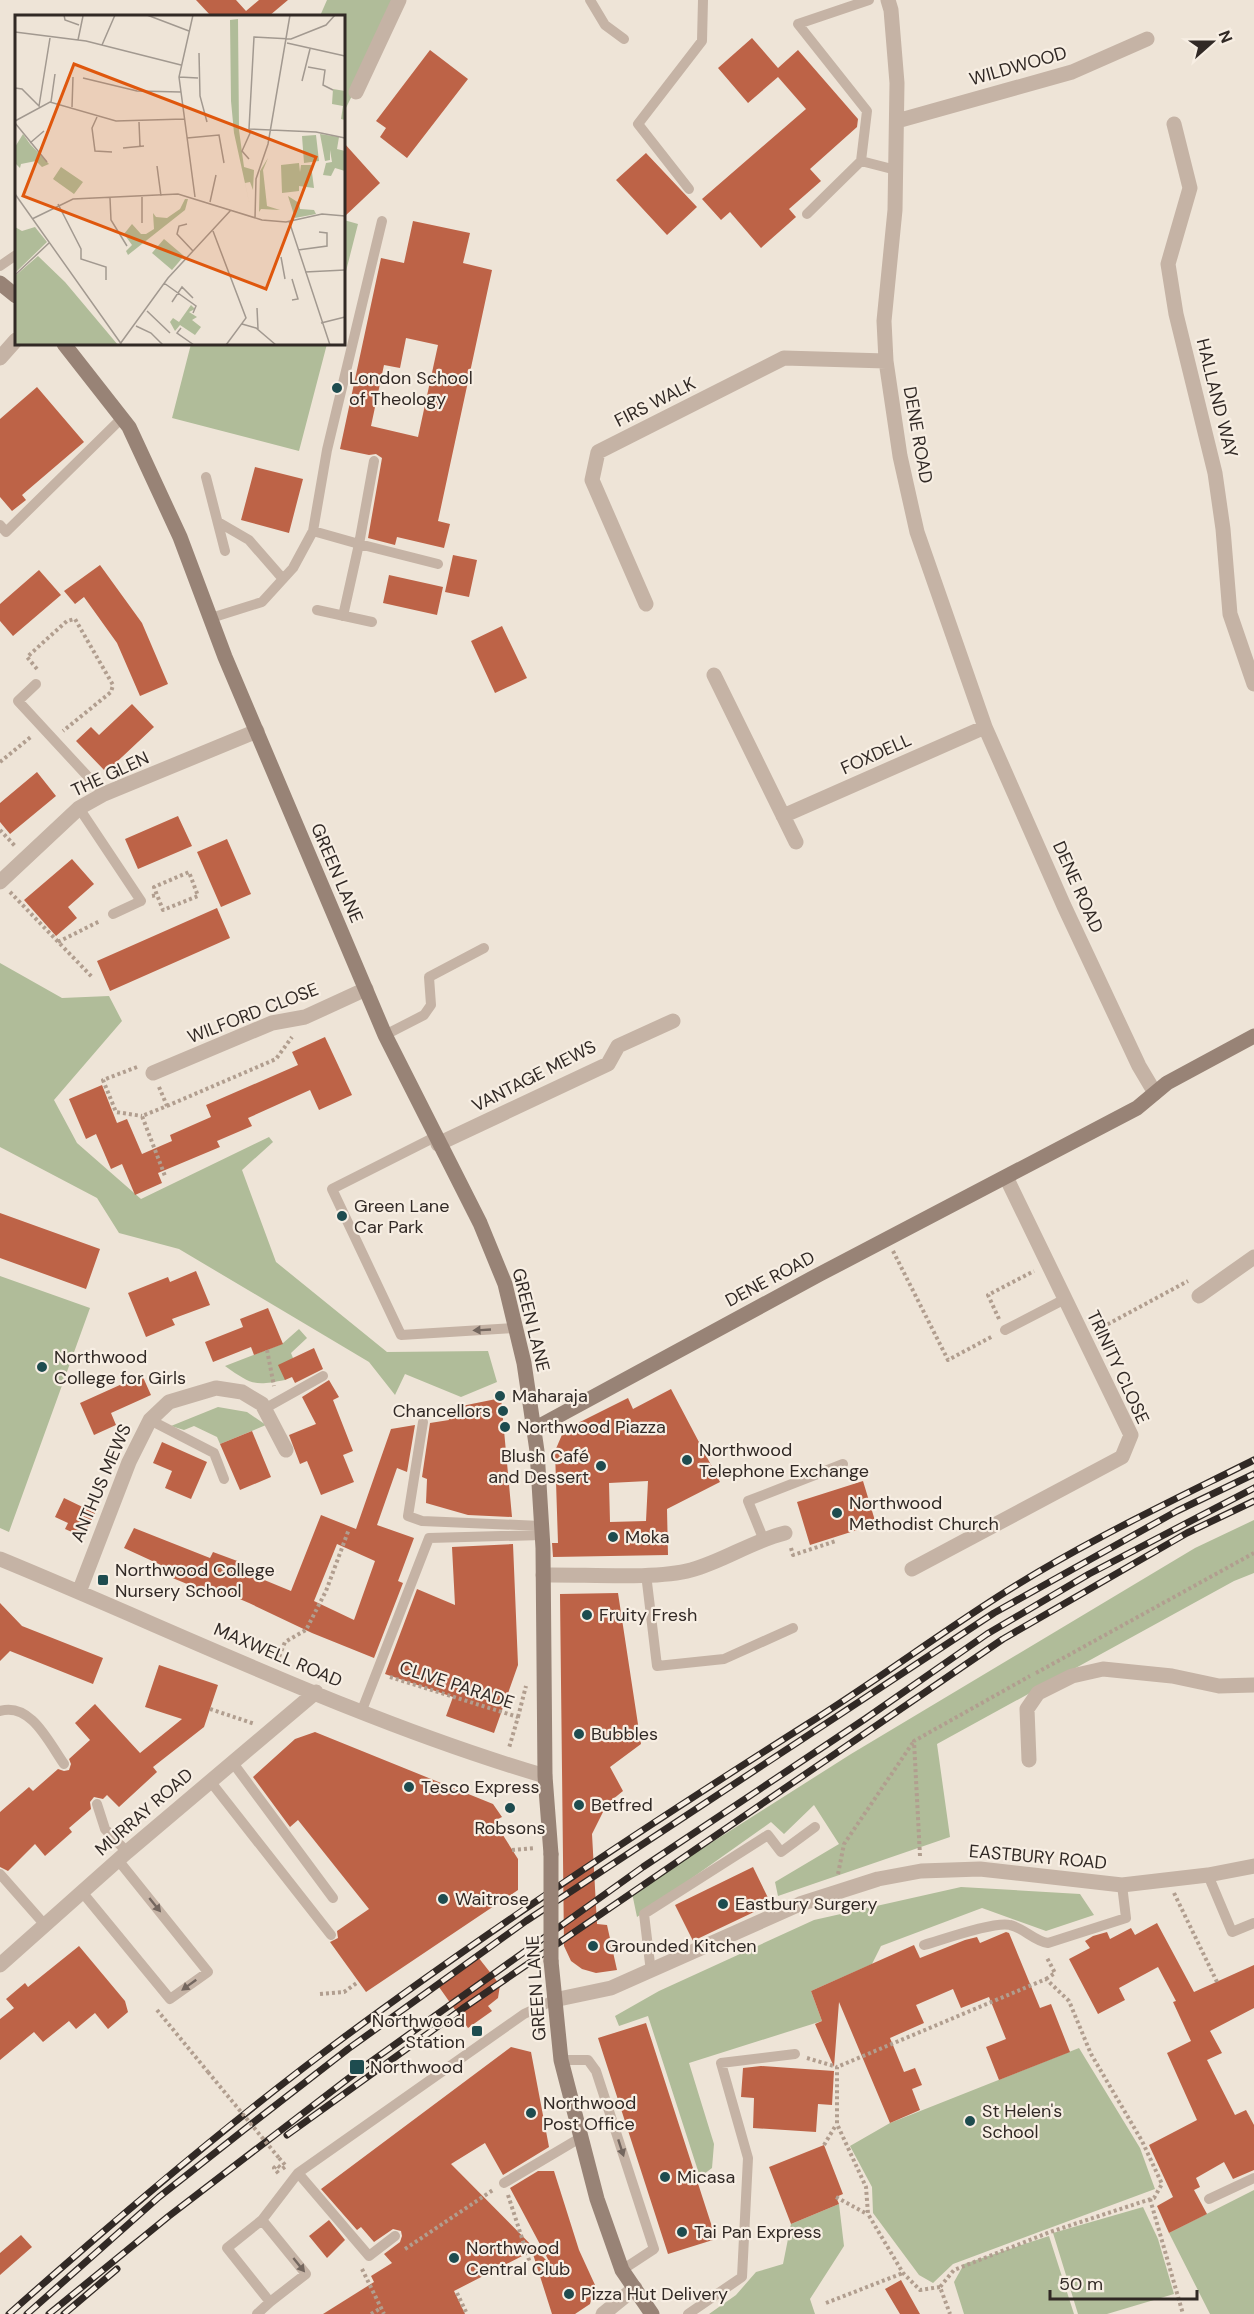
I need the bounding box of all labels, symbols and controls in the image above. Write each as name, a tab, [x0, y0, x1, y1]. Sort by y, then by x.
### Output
north arrow	[1182, 12, 1242, 72]
inset map	[15, 15, 345, 345]
text: N	[1214, 28, 1237, 46]
street label: WILDWOOD	[966, 41, 1070, 91]
street label: HALLAND WAY	[1191, 336, 1244, 461]
place label: London School of Theology	[349, 366, 473, 411]
street label: FIRS WALK	[610, 371, 700, 433]
marker: London School of Theology	[330, 381, 344, 395]
street label: DENE ROAD	[898, 385, 938, 485]
street label: FOXDELL	[837, 728, 915, 780]
street label: THE GLEN	[67, 746, 153, 802]
street label: GREEN LANE	[305, 820, 369, 926]
street label: DENE ROAD	[1047, 837, 1109, 937]
street label: WILFORD CLOSE	[184, 977, 322, 1049]
street label: VANTAGE MEWS	[468, 1034, 600, 1118]
place label: Green Lane Car Park	[354, 1194, 449, 1239]
marker: Green Lane Car Park	[335, 1209, 349, 1223]
street label: DENE ROAD	[721, 1245, 819, 1313]
street label: GREEN LANE	[507, 1266, 555, 1374]
street label: TRINITY CLOSE	[1081, 1306, 1155, 1428]
one-way arrow	[472, 1326, 491, 1335]
place label: Northwood College for Girls	[54, 1345, 186, 1390]
marker: Northwood College for Girls	[35, 1360, 49, 1374]
place label: Maharaja	[512, 1384, 588, 1408]
marker: Maharaja	[493, 1389, 507, 1403]
place label: Chancellors	[393, 1399, 491, 1423]
marker: Chancellors	[496, 1404, 510, 1418]
place label: Northwood Piazza	[517, 1415, 666, 1439]
street label: ANTHUS MEWS	[65, 1420, 137, 1546]
marker: Northwood Piazza	[498, 1420, 512, 1434]
place label: Northwood Telephone Exchange	[699, 1438, 869, 1483]
place label: Blush Café and Dessert	[488, 1444, 589, 1489]
marker: Northwood Telephone Exchange	[680, 1453, 694, 1467]
marker: Blush Café and Dessert	[594, 1459, 608, 1473]
place label: Northwood Methodist Church	[849, 1491, 999, 1536]
marker: Northwood Methodist Church	[830, 1506, 844, 1520]
place label: Moka	[625, 1525, 670, 1549]
marker: Moka	[606, 1530, 620, 1544]
place label: Northwood College Nursery School	[115, 1558, 275, 1603]
marker: Northwood College Nursery School	[96, 1573, 110, 1587]
place label: Fruity Fresh	[599, 1603, 697, 1627]
marker: Fruity Fresh	[580, 1608, 594, 1622]
street label: MAXWELL ROAD	[210, 1617, 346, 1693]
street label: CLIVE PARADE	[396, 1655, 518, 1715]
place label: Bubbles	[591, 1722, 658, 1746]
marker: Bubbles	[572, 1727, 586, 1741]
street label: MURRAY ROAD	[90, 1763, 198, 1861]
place label: Tesco Express	[421, 1775, 539, 1799]
marker: Tesco Express	[402, 1780, 416, 1794]
place label: Betfred	[591, 1793, 653, 1817]
marker: Betfred	[572, 1798, 586, 1812]
marker: Robsons	[503, 1801, 517, 1815]
place label: Robsons	[474, 1816, 546, 1840]
street label: EASTBURY ROAD	[968, 1839, 1108, 1875]
place label: Waitrose	[455, 1887, 529, 1911]
marker: Waitrose	[436, 1892, 450, 1906]
place label: Eastbury Surgery	[735, 1892, 877, 1916]
one-way arrow	[149, 1897, 162, 1913]
marker: Eastbury Surgery	[716, 1897, 730, 1911]
street label: GREEN LANE	[520, 1934, 552, 2042]
place label: Grounded Kitchen	[605, 1934, 757, 1958]
marker: Grounded Kitchen	[586, 1939, 600, 1953]
one-way arrow	[182, 1979, 198, 1991]
place label: Northwood Station	[372, 2009, 465, 2054]
marker: Northwood Station	[470, 2024, 484, 2038]
place label: Northwood	[370, 2055, 463, 2079]
marker: Northwood	[348, 2058, 366, 2076]
place label: Northwood Post Office	[543, 2091, 636, 2136]
place label: St Helen's School	[982, 2099, 1062, 2144]
marker: Northwood Post Office	[524, 2106, 538, 2120]
marker: St Helen's School	[963, 2114, 977, 2128]
one-way arrow	[617, 2139, 627, 2157]
place label: Micasa	[677, 2165, 735, 2189]
marker: Micasa	[658, 2170, 672, 2184]
place label: Tai Pan Express	[694, 2220, 822, 2244]
marker: Tai Pan Express	[675, 2225, 689, 2239]
place label: Northwood Central Club	[466, 2236, 570, 2281]
marker: Northwood Central Club	[447, 2251, 461, 2265]
one-way arrow	[292, 2258, 304, 2273]
scale bar	[1050, 2263, 1197, 2301]
text: 50 m	[1059, 2272, 1103, 2296]
place label: Pizza Hut Delivery	[581, 2282, 728, 2306]
marker: Pizza Hut Delivery	[562, 2287, 576, 2301]

